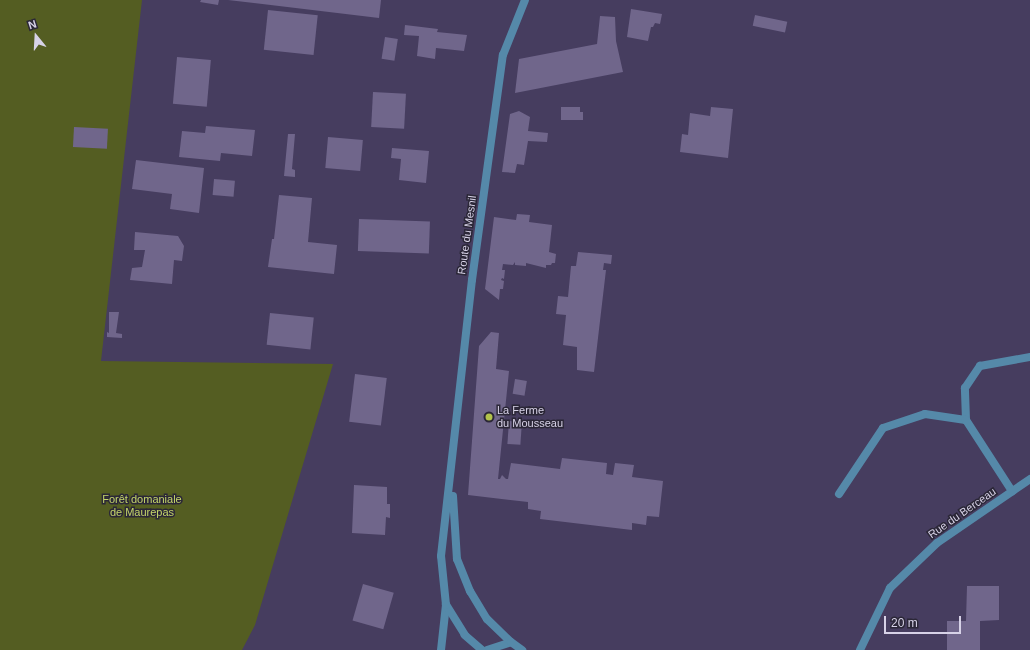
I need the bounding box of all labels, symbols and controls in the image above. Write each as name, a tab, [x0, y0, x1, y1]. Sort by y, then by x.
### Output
north arrow	[16, 16, 56, 56]
text: N	[27, 18, 38, 32]
street label: Route du Mesnil	[455, 195, 479, 275]
place label: La Ferme du Mousseau	[497, 404, 563, 430]
marker: La Ferme du Mousseau	[484, 412, 494, 422]
street label: Rue du Berceau	[926, 485, 998, 541]
park label: Forêt domaniale de Maurepas	[102, 493, 182, 519]
scale bar	[886, 608, 963, 634]
text: 20 m	[891, 616, 918, 630]

